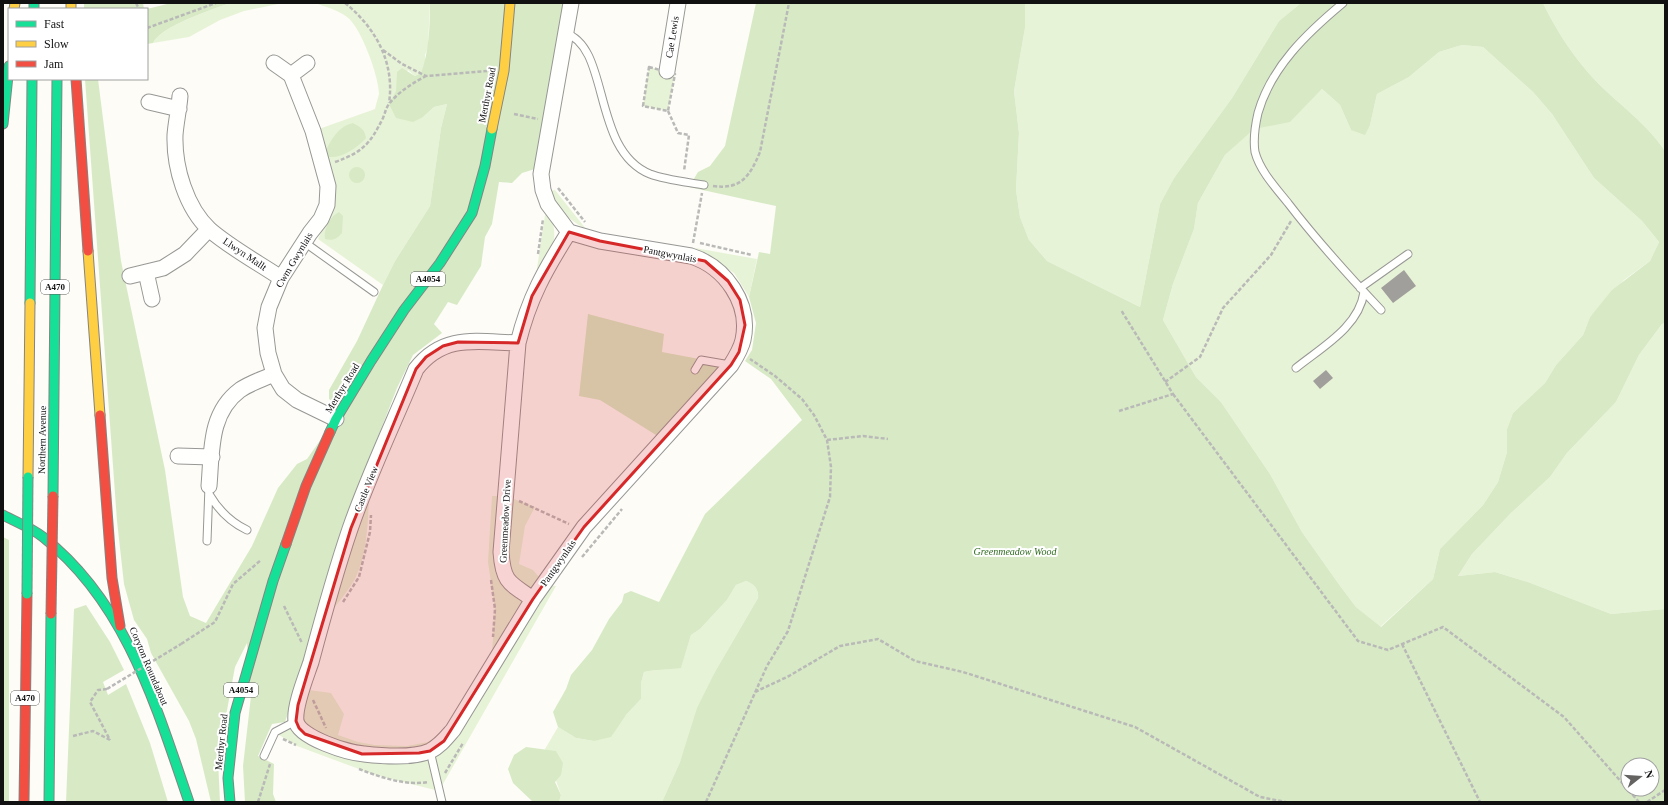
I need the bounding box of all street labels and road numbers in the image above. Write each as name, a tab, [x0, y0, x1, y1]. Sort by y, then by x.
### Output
street label: Cae Lewis	[663, 15, 681, 59]
street label: Merthyr Road	[476, 66, 498, 124]
street label: Cwm Gwynlais	[273, 230, 315, 290]
street label: Llwyn Mallt	[221, 235, 269, 273]
street label: Pantgwynlais	[643, 243, 698, 265]
road number: A4054	[411, 272, 445, 286]
road number: A470	[41, 280, 69, 294]
street label: Merthyr Road	[323, 361, 361, 415]
street label: Northern Avenue	[36, 405, 48, 474]
street label: Castle View	[352, 464, 380, 513]
street label: Greenmeadow Drive	[497, 478, 513, 563]
street label: Pantgwynlais	[538, 538, 578, 588]
street label: Coryton Roundabout	[127, 625, 171, 707]
road number: A4054	[224, 683, 258, 697]
road number: A470	[11, 691, 39, 705]
street label: Merthyr Road	[213, 713, 229, 771]

